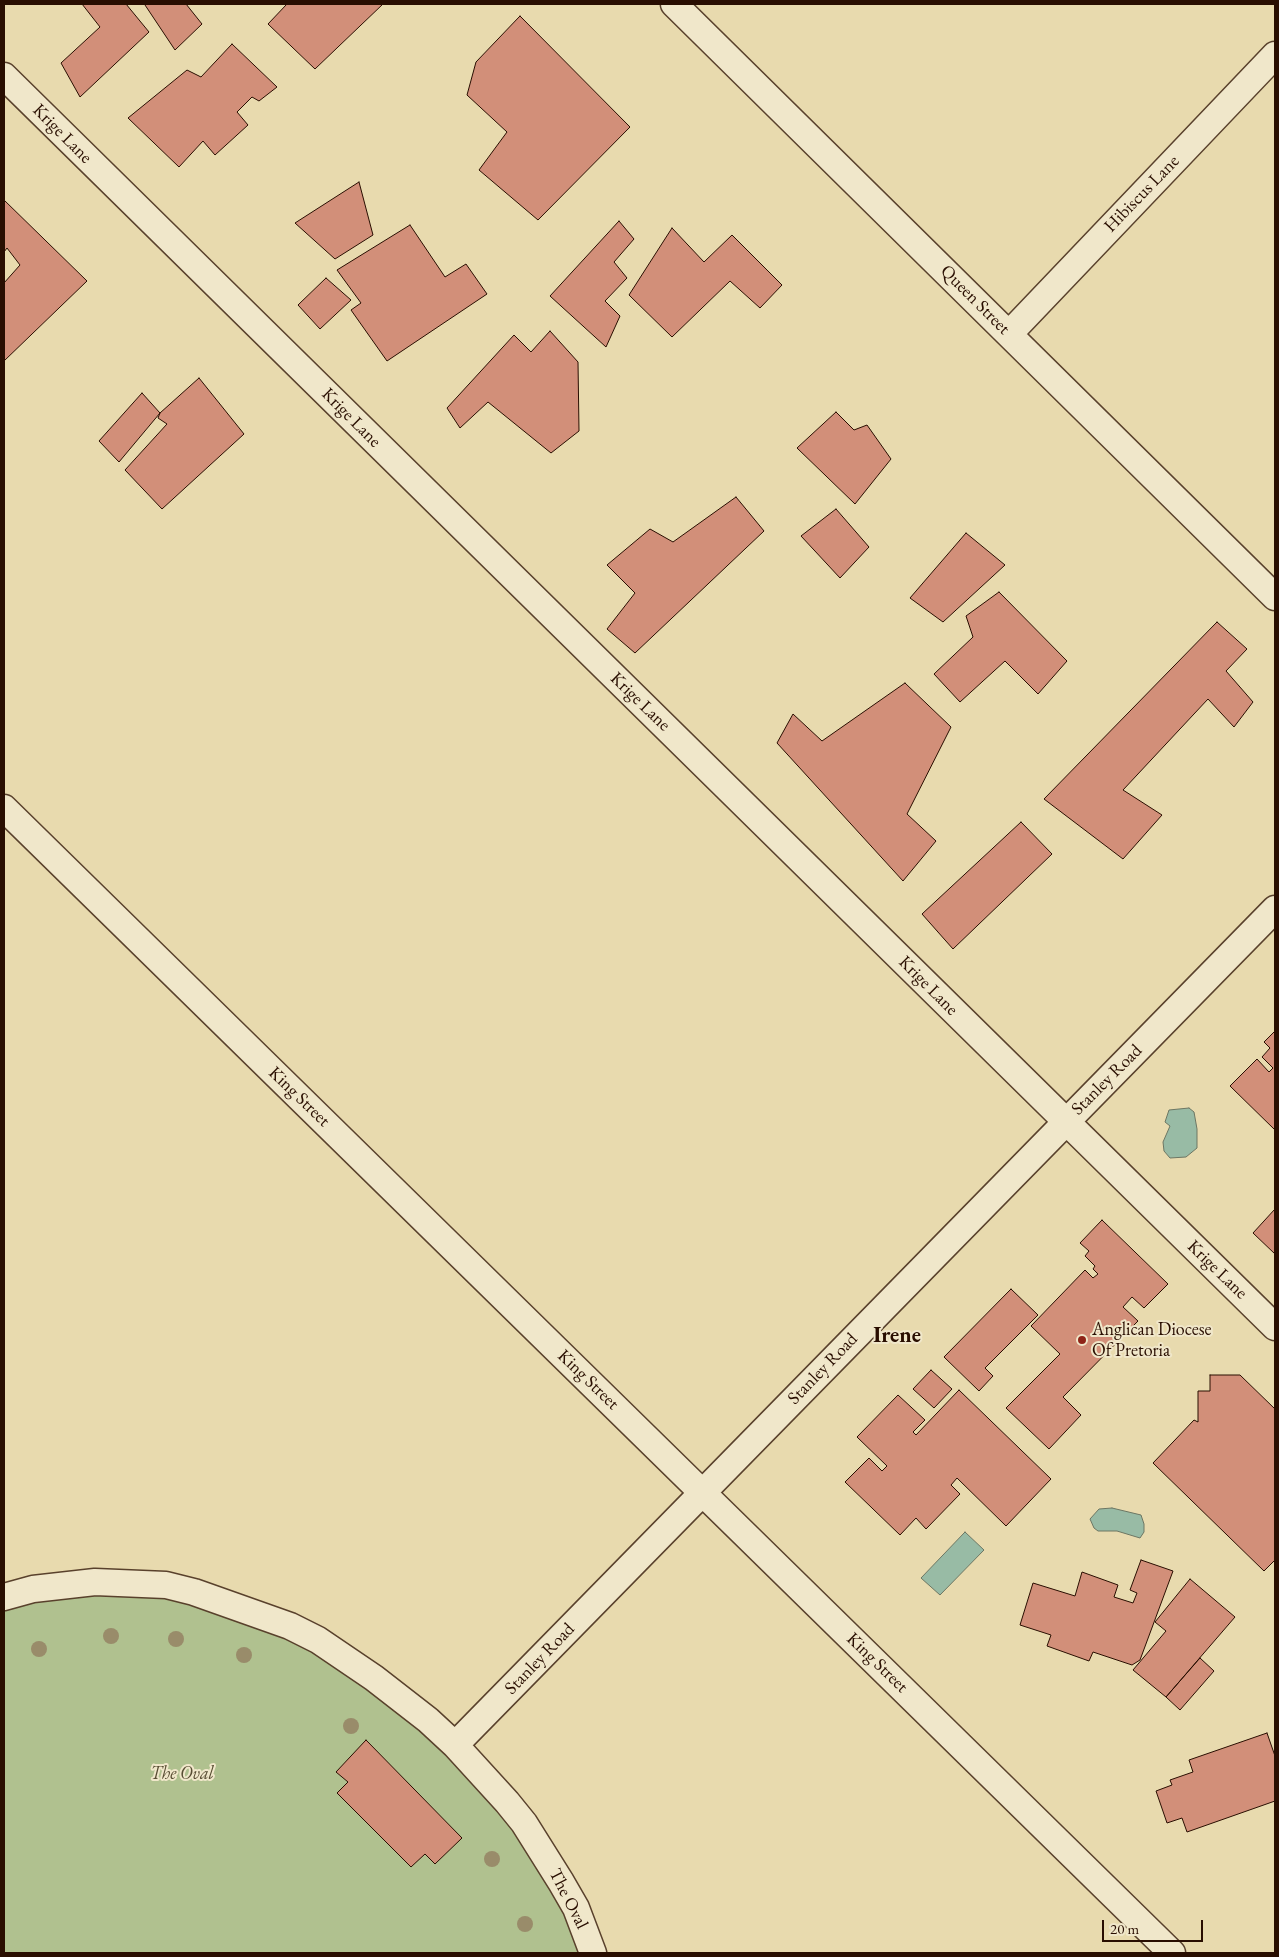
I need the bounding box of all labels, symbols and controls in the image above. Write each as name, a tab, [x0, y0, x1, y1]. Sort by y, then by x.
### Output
street label: Krige Lane	[28, 100, 96, 168]
street label: Hibiscus Lane	[1100, 151, 1184, 237]
street label: Queen Street	[936, 261, 1014, 339]
street label: Krige Lane	[317, 384, 385, 452]
street label: Krige Lane	[605, 668, 675, 736]
street label: Krige Lane	[894, 952, 962, 1020]
street label: Stanley Road	[1067, 1040, 1147, 1120]
street label: King Street	[264, 1062, 334, 1132]
street label: Krige Lane	[1182, 1236, 1252, 1304]
place label: Anglican Diocese Of Pretoria	[1092, 1319, 1212, 1362]
district label: Irene	[873, 1323, 921, 1349]
street label: Stanley Road	[784, 1329, 862, 1409]
marker: Anglican Diocese Of Pretoria	[1076, 1334, 1088, 1346]
street label: King Street	[553, 1345, 623, 1415]
street label: Stanley Road	[501, 1619, 579, 1699]
street label: King Street	[842, 1628, 912, 1698]
park label: The Oval	[150, 1763, 214, 1785]
street label: The Oval	[544, 1865, 592, 1933]
scale bar	[1104, 1910, 1205, 1942]
text: 20 m	[1110, 1919, 1139, 1938]

